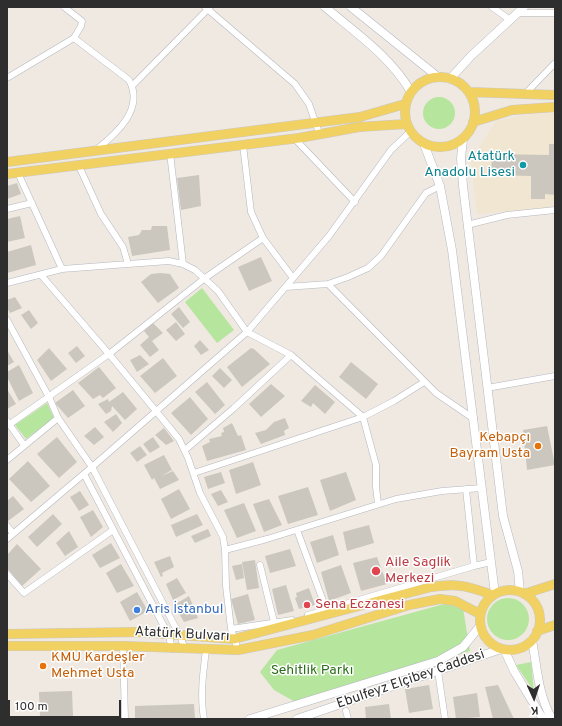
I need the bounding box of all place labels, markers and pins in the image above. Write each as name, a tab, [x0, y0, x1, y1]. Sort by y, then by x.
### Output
place label: Atatürk Anadolu Lisesi	[424, 149, 515, 182]
marker: Atatürk Anadolu Lisesi	[518, 160, 528, 170]
place label: Kebapçı Bayram Usta	[449, 430, 530, 462]
marker: Kebapçı Bayram Usta	[533, 441, 543, 451]
place label: Aile Saglik Merkezi	[385, 555, 451, 588]
marker: Aile Saglik Merkezi	[370, 565, 382, 577]
place label: Sena Eczanesi	[315, 597, 404, 613]
marker: Sena Eczanesi	[302, 600, 312, 610]
place label: Aris İstanbul	[145, 602, 223, 618]
marker: Aris İstanbul	[132, 605, 142, 615]
place label: KMU Kardeşler Mehmet Usta	[51, 650, 145, 682]
marker: KMU Kardeşler Mehmet Usta	[38, 661, 48, 671]

